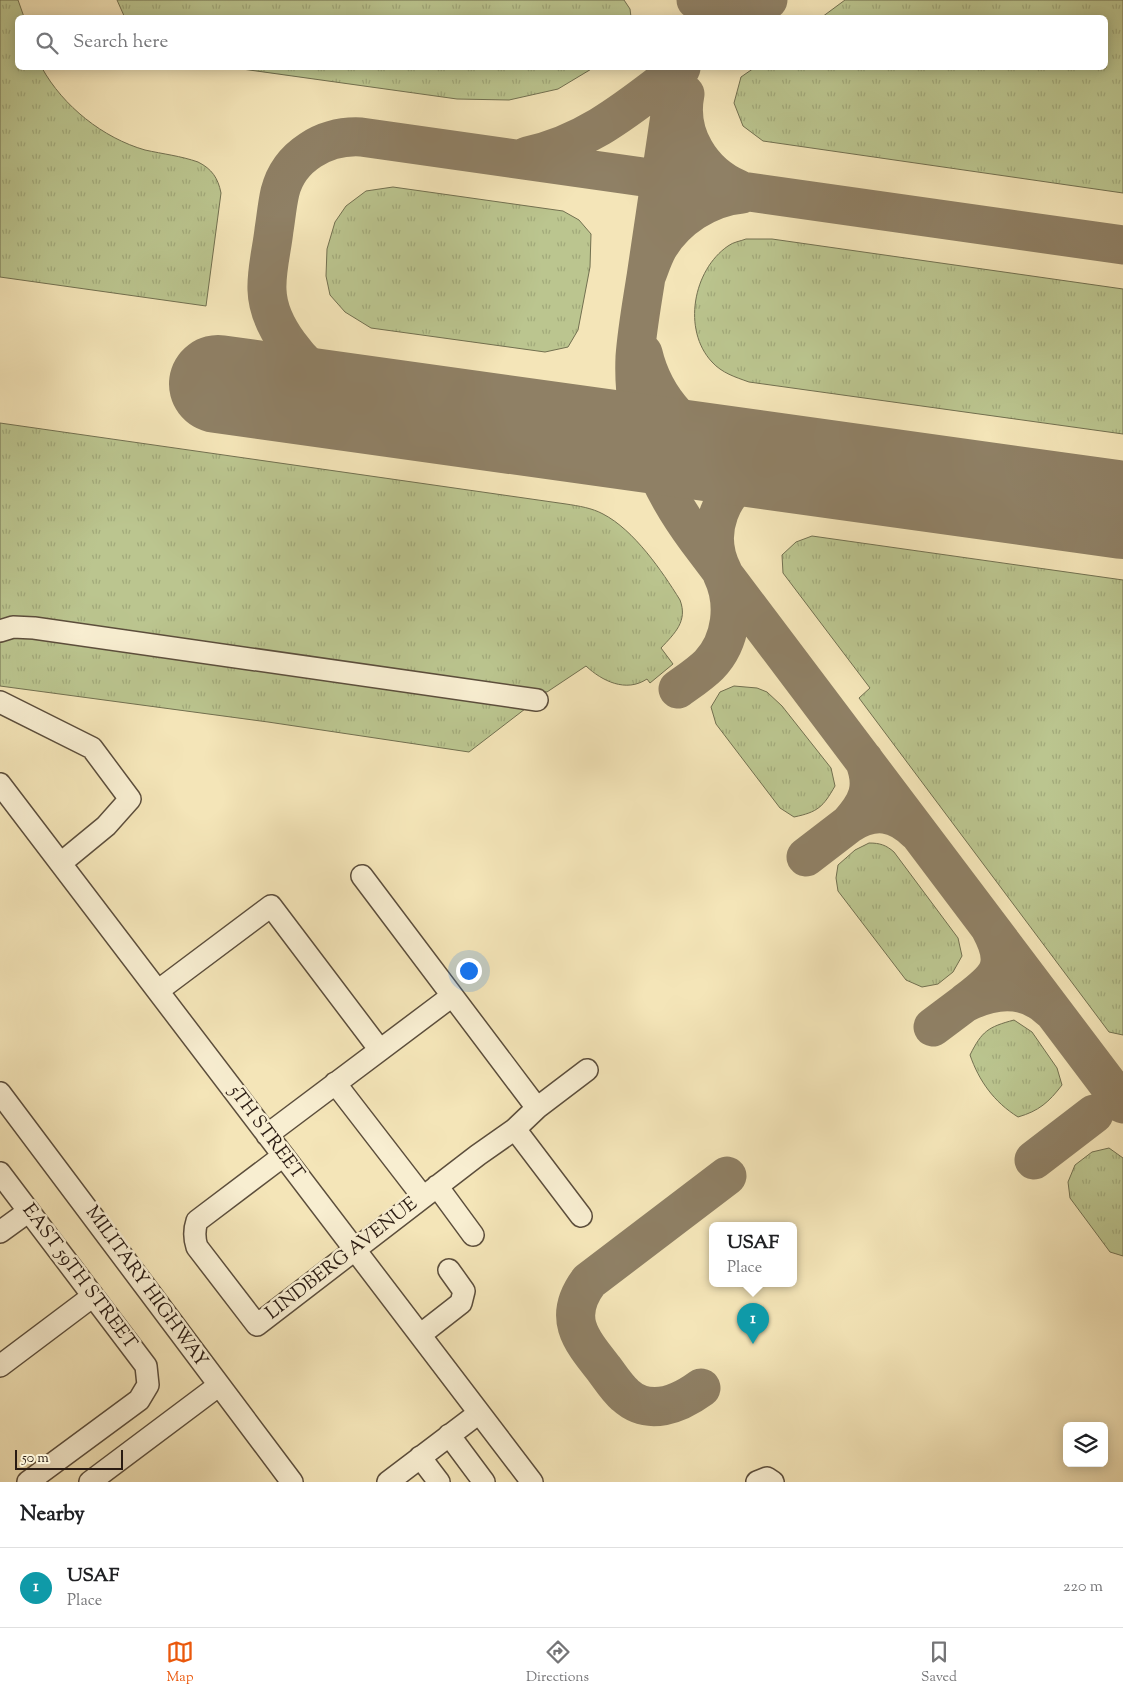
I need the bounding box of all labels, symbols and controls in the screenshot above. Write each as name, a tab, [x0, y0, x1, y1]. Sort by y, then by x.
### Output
search box	[15, 15, 1108, 70]
icon: search	[33, 29, 61, 57]
text: Search here	[73, 29, 168, 56]
your location	[456, 958, 482, 984]
street label: 5TH STREET	[221, 1079, 310, 1186]
street label: LINDBERG AVENUE	[261, 1191, 424, 1327]
street label: EAST 59TH STREET	[15, 1198, 143, 1356]
street label: MILITARY HIGHWAY	[78, 1201, 214, 1374]
popup	[709, 1222, 797, 1287]
text: USAF	[727, 1230, 779, 1257]
text: Place	[727, 1257, 762, 1280]
pin: 1	[737, 1303, 769, 1344]
map controls	[1063, 1422, 1108, 1467]
button: layers	[1063, 1422, 1108, 1467]
scale bar	[15, 1447, 122, 1470]
text: 50 m	[22, 1449, 49, 1469]
text: Nearby	[20, 1500, 85, 1530]
text: USAF	[67, 1563, 119, 1590]
text: 1	[33, 1576, 39, 1599]
text: 220 m	[1063, 1576, 1103, 1599]
text: Place	[67, 1590, 102, 1613]
tab: Map	[166, 1638, 194, 1688]
tab: Directions	[526, 1638, 589, 1688]
tab: Saved	[921, 1638, 957, 1688]

